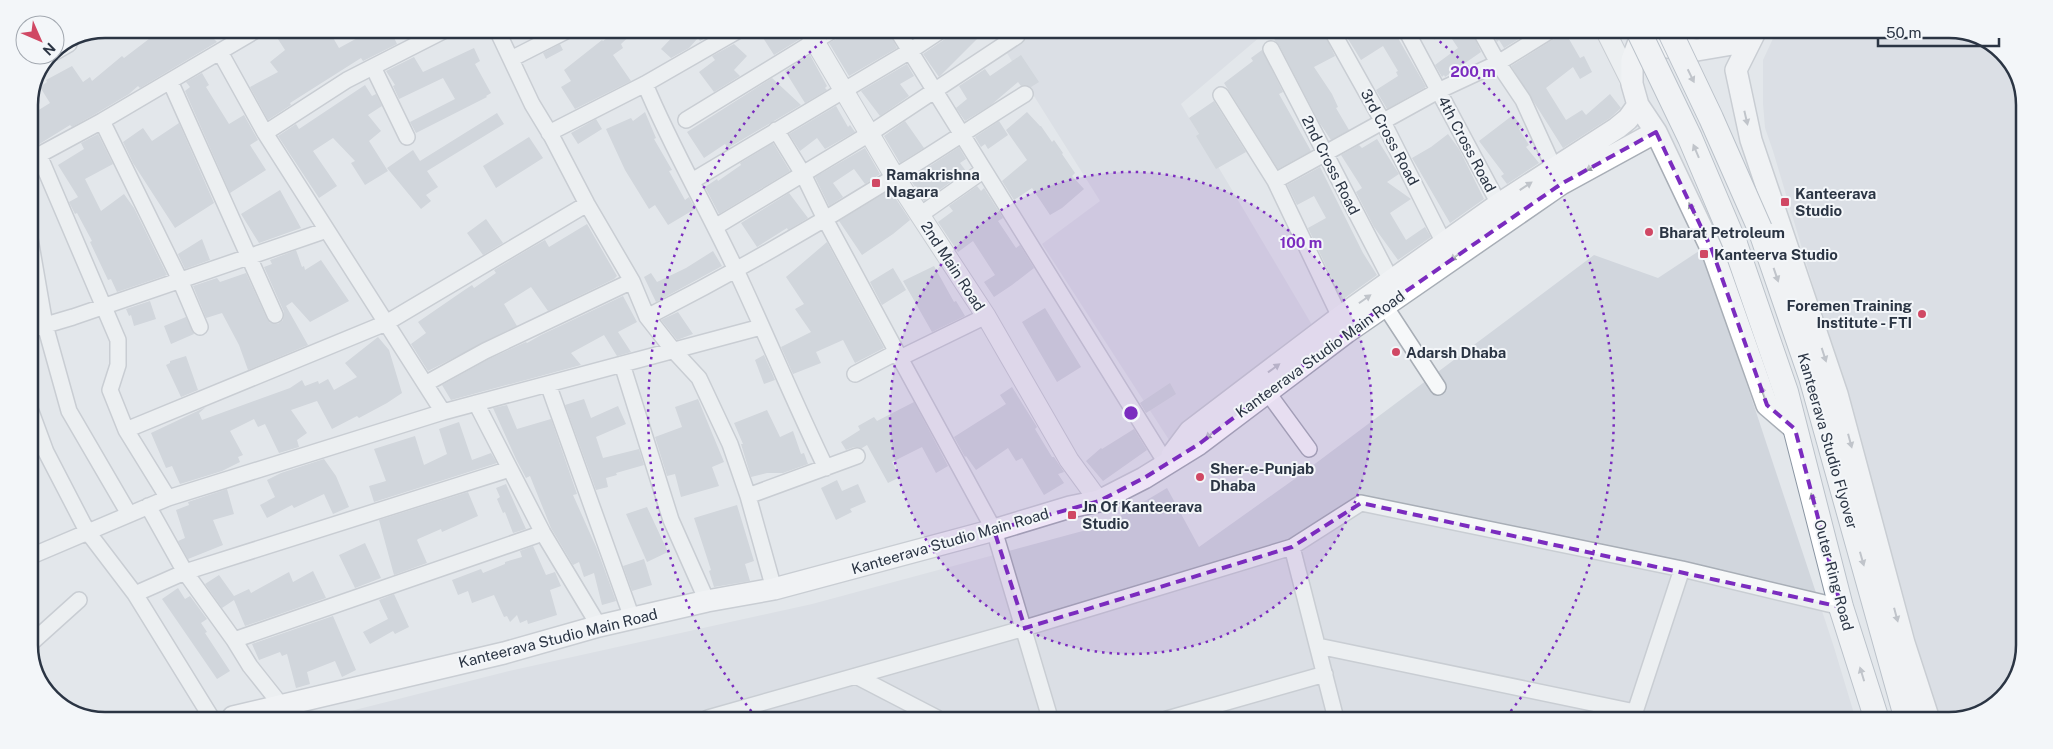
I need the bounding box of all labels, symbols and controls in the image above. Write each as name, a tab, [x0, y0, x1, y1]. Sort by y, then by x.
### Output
north arrow	[15, 15, 65, 65]
scale bar	[1878, 15, 1999, 47]
text: 50 m	[1886, 24, 1921, 41]
text: N	[40, 40, 59, 59]
text: 200 m	[1450, 63, 1496, 80]
one-way arrow	[1687, 69, 1695, 83]
street label: 3rd Cross Road	[1357, 86, 1423, 188]
street label: 4th Cross Road	[1435, 93, 1499, 195]
one-way arrow	[1742, 111, 1750, 126]
street label: 2nd Cross Road	[1299, 113, 1363, 217]
one-way arrow	[1691, 144, 1699, 158]
one-way arrow	[1585, 162, 1598, 171]
place label: Ramakrishna Nagara	[886, 166, 980, 200]
marker: Ramakrishna Nagara	[870, 177, 882, 189]
one-way arrow	[1520, 181, 1533, 190]
place label: Kanteerava Studio	[1795, 185, 1876, 219]
marker: Kanteerava Studio	[1779, 196, 1791, 208]
one-way arrow	[1687, 202, 1695, 216]
street label: 2nd Main Road	[918, 218, 988, 314]
place label: Bharat Petroleum	[1659, 224, 1785, 241]
marker: Bharat Petroleum	[1643, 226, 1655, 238]
text: 100 m	[1280, 234, 1322, 251]
place label: Kanteerva Studio	[1714, 246, 1838, 263]
marker: Kanteerva Studio	[1698, 248, 1710, 260]
one-way arrow	[1449, 251, 1463, 261]
one-way arrow	[1772, 268, 1780, 283]
street label: Kanteerava Studio Main Road	[1232, 287, 1408, 421]
one-way arrow	[1359, 294, 1372, 304]
place label: Foremen Training Institute - FTI	[1786, 297, 1913, 331]
marker: Foremen Training Institute - FTI	[1916, 308, 1928, 320]
place label: Adarsh Dhaba	[1406, 344, 1506, 361]
marker: Adarsh Dhaba	[1390, 346, 1402, 358]
one-way arrow	[1821, 348, 1829, 363]
street label: Kanteerava Studio Flyover	[1795, 351, 1861, 531]
one-way arrow	[1267, 363, 1281, 373]
one-way arrow	[1759, 385, 1767, 400]
centre of rings	[1122, 404, 1140, 422]
one-way arrow	[1205, 429, 1218, 439]
one-way arrow	[1846, 433, 1854, 448]
place label: Sher-e-Punjab Dhaba	[1210, 460, 1314, 494]
marker: Sher-e-Punjab Dhaba	[1194, 471, 1206, 483]
one-way arrow	[1809, 493, 1817, 508]
place label: Jn Of Kanteerava Studio	[1082, 498, 1202, 532]
street label: Kanteerava Studio Main Road	[849, 505, 1051, 577]
marker: Jn Of Kanteerava Studio	[1066, 509, 1078, 521]
street label: Outer Ring Road	[1811, 518, 1857, 632]
one-way arrow	[1858, 551, 1866, 567]
street label: Kanteerava Studio Main Road	[457, 605, 659, 671]
one-way arrow	[1893, 607, 1901, 622]
one-way arrow	[1858, 666, 1865, 681]

